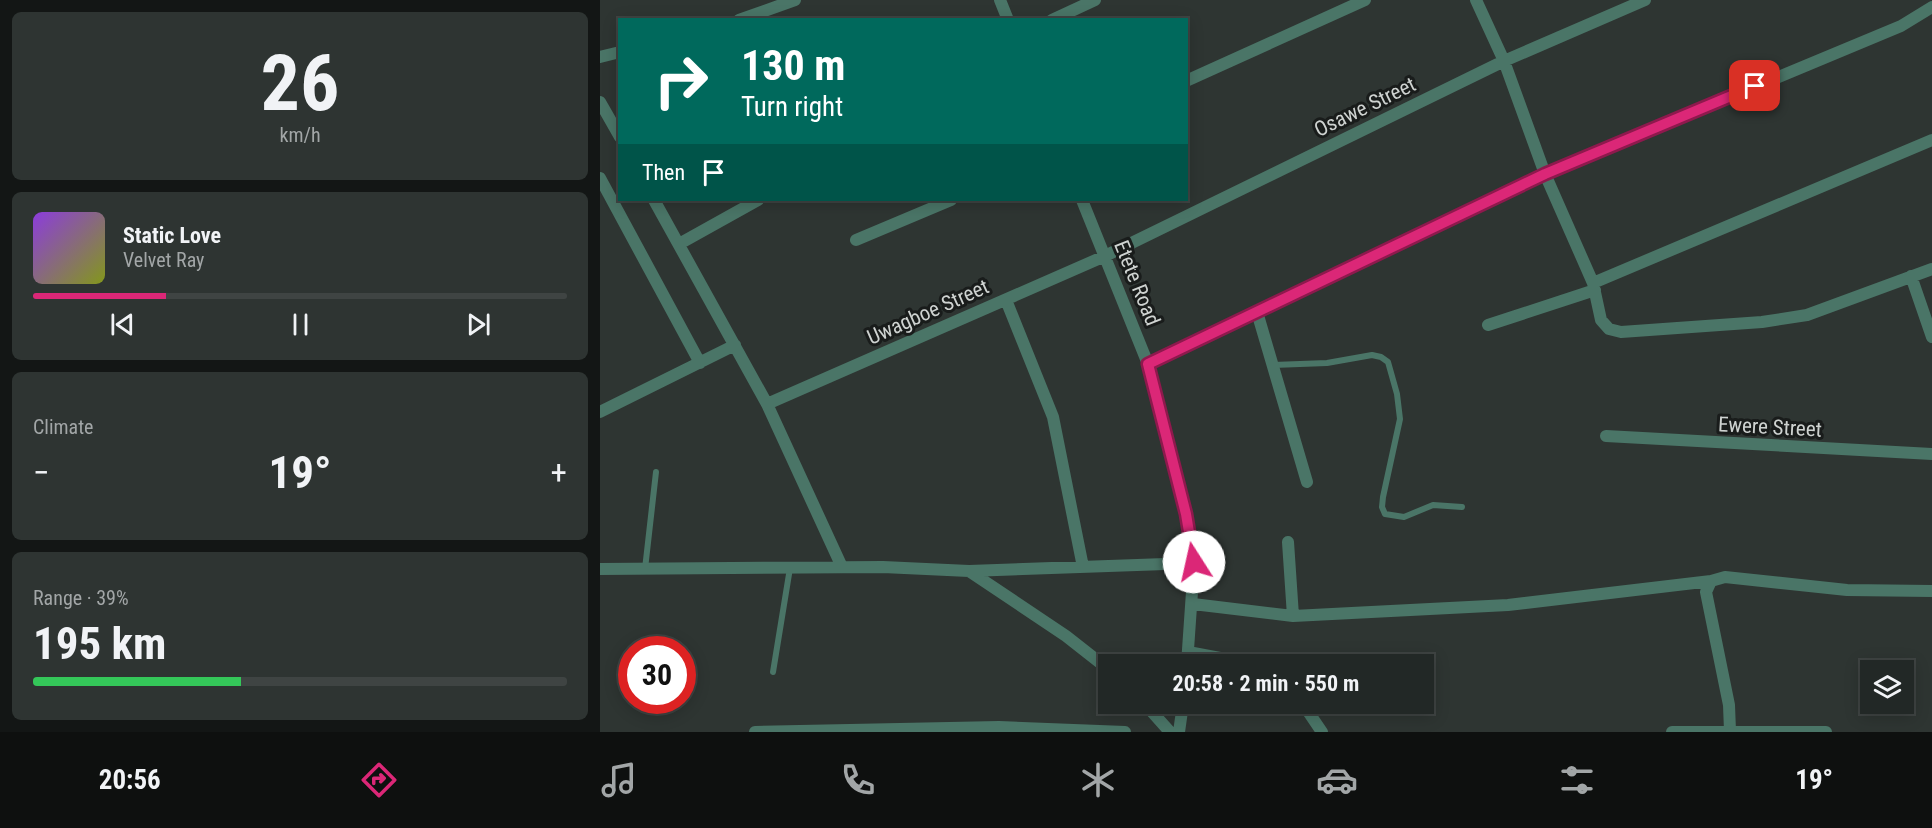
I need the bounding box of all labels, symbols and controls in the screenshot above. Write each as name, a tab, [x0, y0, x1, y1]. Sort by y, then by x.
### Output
text: 26	[261, 38, 339, 129]
text: 130 m	[741, 41, 846, 90]
icon: right	[642, 42, 720, 120]
pin	[1729, 60, 1780, 111]
icon: arrive	[1738, 69, 1771, 102]
street label: Osawe Street	[1310, 72, 1420, 142]
text: Turn right	[741, 91, 843, 123]
text: km/h	[279, 123, 321, 147]
icon: arrive	[697, 156, 730, 189]
text: Then	[642, 160, 685, 185]
text: Static Love	[123, 223, 221, 248]
street label: Etete Road	[1109, 237, 1165, 329]
text: Velvet Ray	[123, 248, 204, 272]
street label: Uwagboe Street	[863, 274, 993, 350]
icon: previous	[106, 308, 139, 341]
icon: pause	[284, 308, 317, 341]
icon: next	[462, 308, 495, 341]
street label: Ewere Street	[1718, 412, 1822, 442]
text: Climate	[33, 415, 93, 439]
text: 19°	[269, 446, 332, 499]
text: −	[33, 453, 50, 492]
text: +	[551, 453, 567, 492]
position arrow	[1162, 530, 1226, 594]
text: Range · 39%	[33, 586, 129, 610]
text: 195 km	[33, 617, 166, 670]
speed limit sign: 30	[618, 636, 696, 714]
map controls	[1860, 660, 1914, 714]
button: layers	[1860, 660, 1914, 714]
text: 20:58 · 2 min · 550 m	[1173, 671, 1359, 696]
icon: directions	[358, 759, 400, 801]
icon: music	[598, 759, 640, 801]
icon: phone	[837, 759, 879, 801]
icon: climate	[1077, 759, 1119, 801]
icon: car	[1316, 759, 1358, 801]
icon: filters	[1556, 759, 1598, 801]
text: 20:56	[99, 764, 161, 796]
text: 19°	[1795, 764, 1833, 796]

